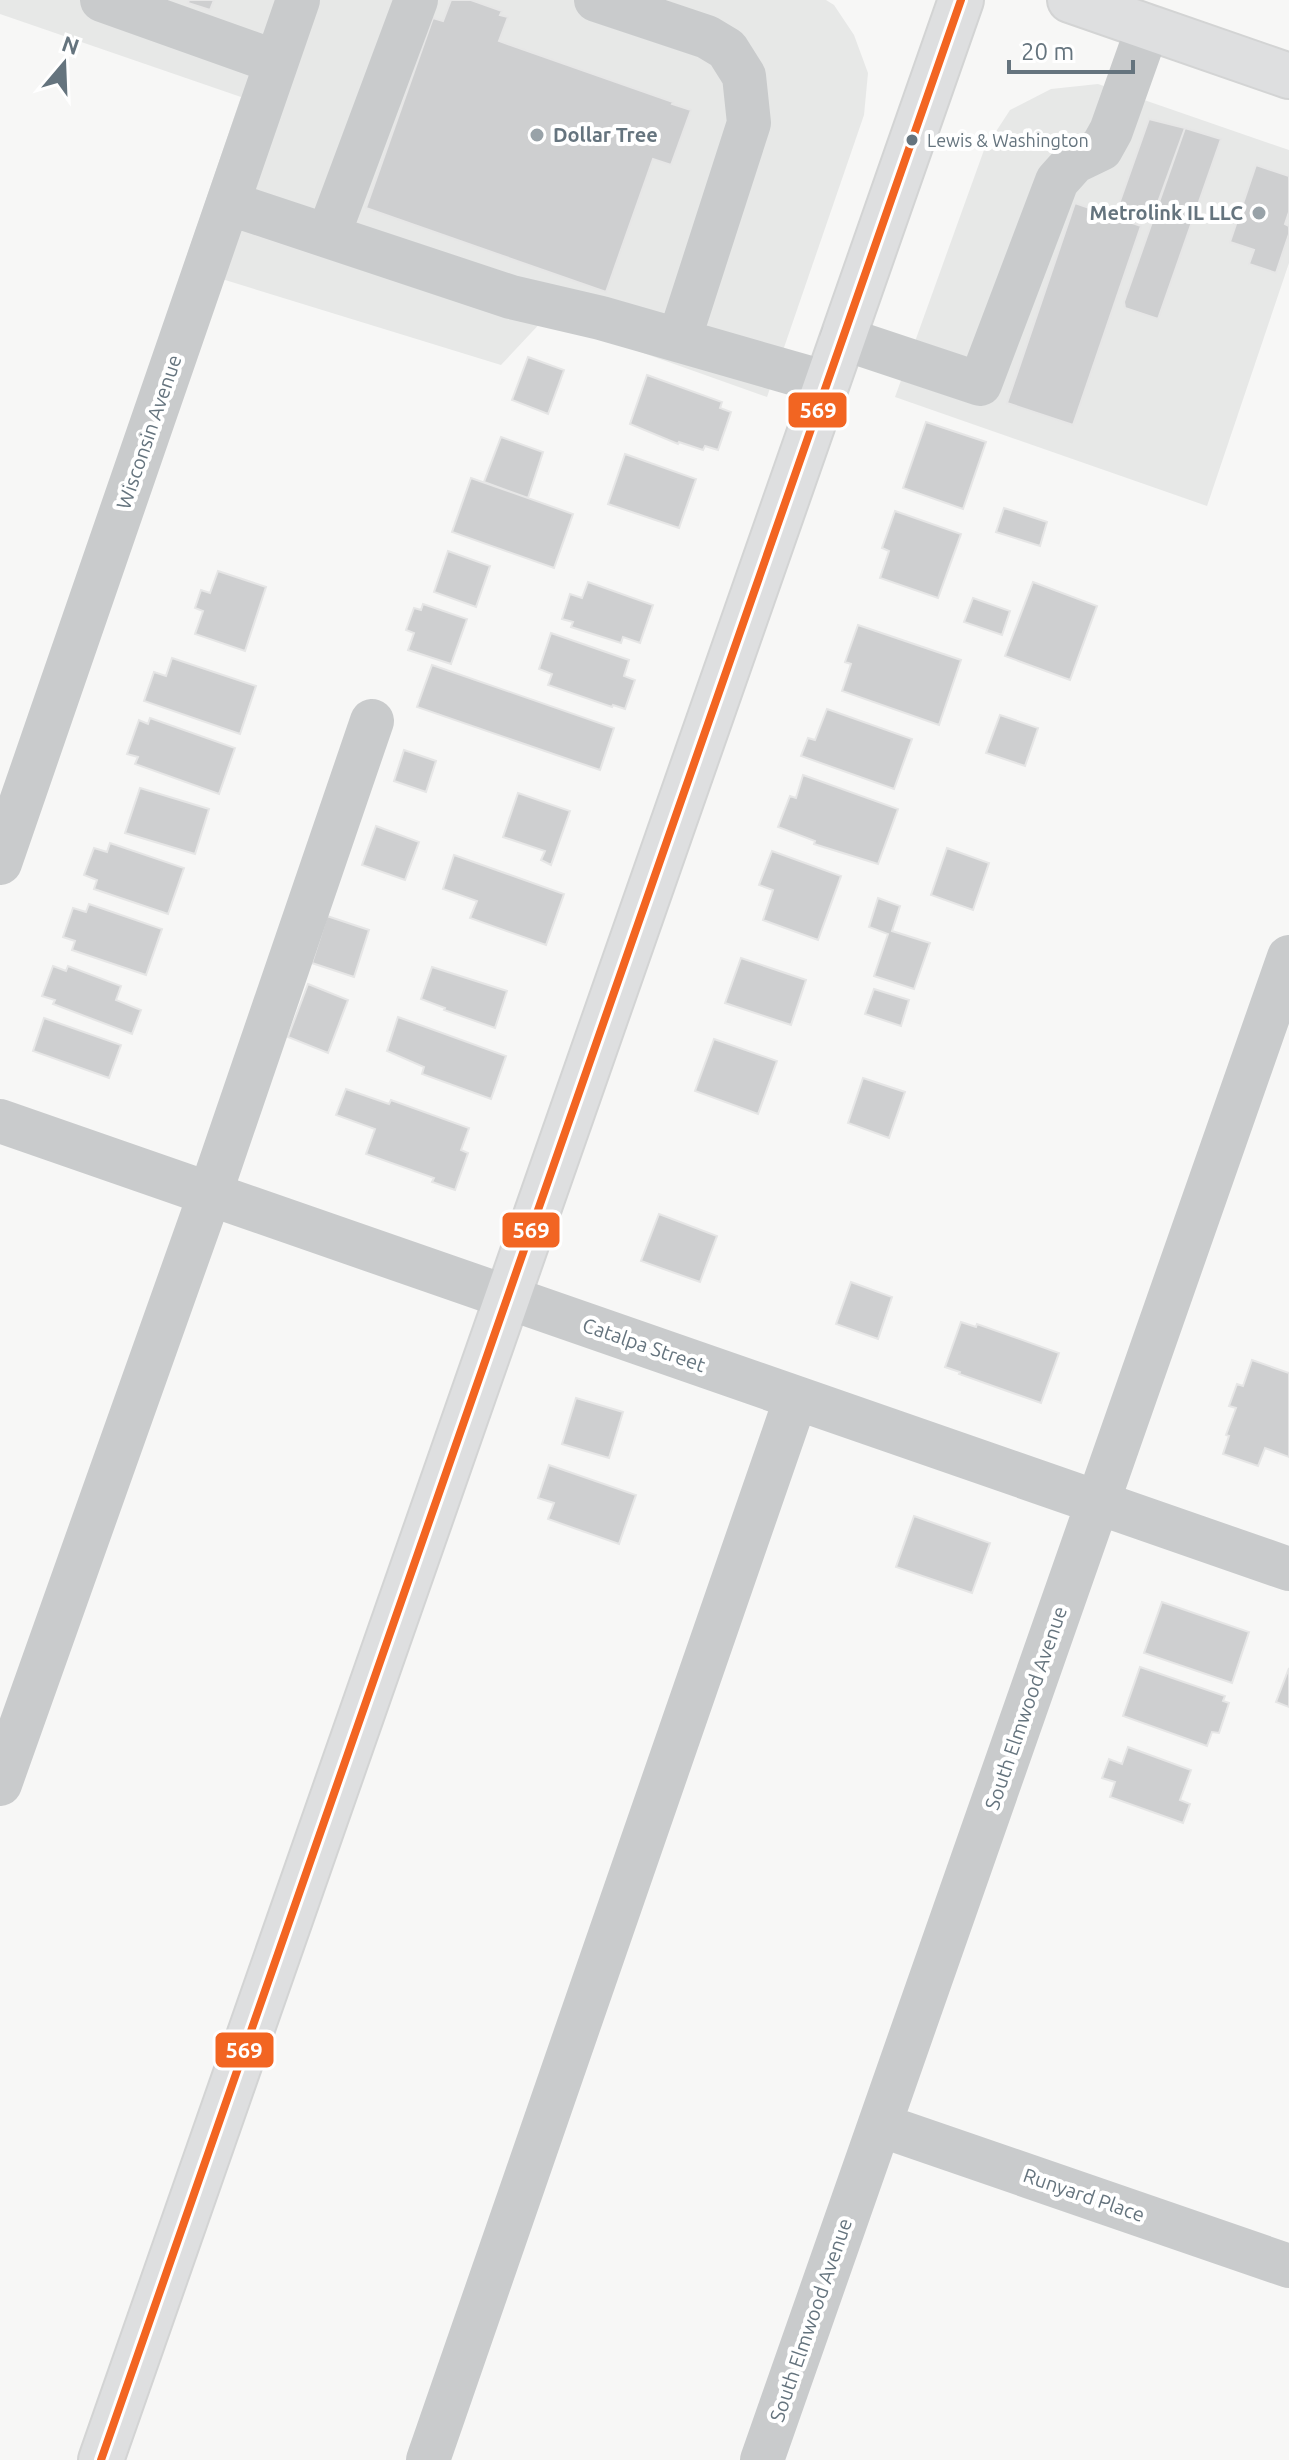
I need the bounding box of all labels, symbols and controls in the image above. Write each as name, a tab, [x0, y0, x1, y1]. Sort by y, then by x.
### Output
north arrow	[24, 24, 104, 104]
scale bar	[1009, 24, 1133, 74]
text: N	[59, 30, 83, 59]
text: 20 m	[1021, 38, 1074, 65]
place label: Dollar Tree	[553, 123, 658, 146]
marker: Dollar Tree	[528, 126, 546, 144]
place label: Lewis & Washington	[927, 130, 1089, 150]
marker: Lewis & Washington	[904, 132, 920, 148]
place label: Metrolink IL LLC	[1090, 201, 1243, 224]
marker: Metrolink IL LLC	[1250, 204, 1268, 222]
street label: Wisconsin Avenue	[111, 352, 186, 512]
line badge: 569	[787, 391, 848, 429]
text: 569	[799, 397, 837, 422]
line badge: 569	[501, 1211, 561, 1249]
text: 569	[512, 1217, 550, 1242]
street label: Catalpa Street	[580, 1313, 709, 1376]
street label: South Elmwood Avenue	[980, 1603, 1071, 1813]
line badge: 569	[214, 2031, 275, 2069]
text: 569	[225, 2037, 263, 2062]
street label: Runyard Place	[1021, 2163, 1148, 2226]
street label: South Elmwood Avenue	[765, 2215, 856, 2425]

